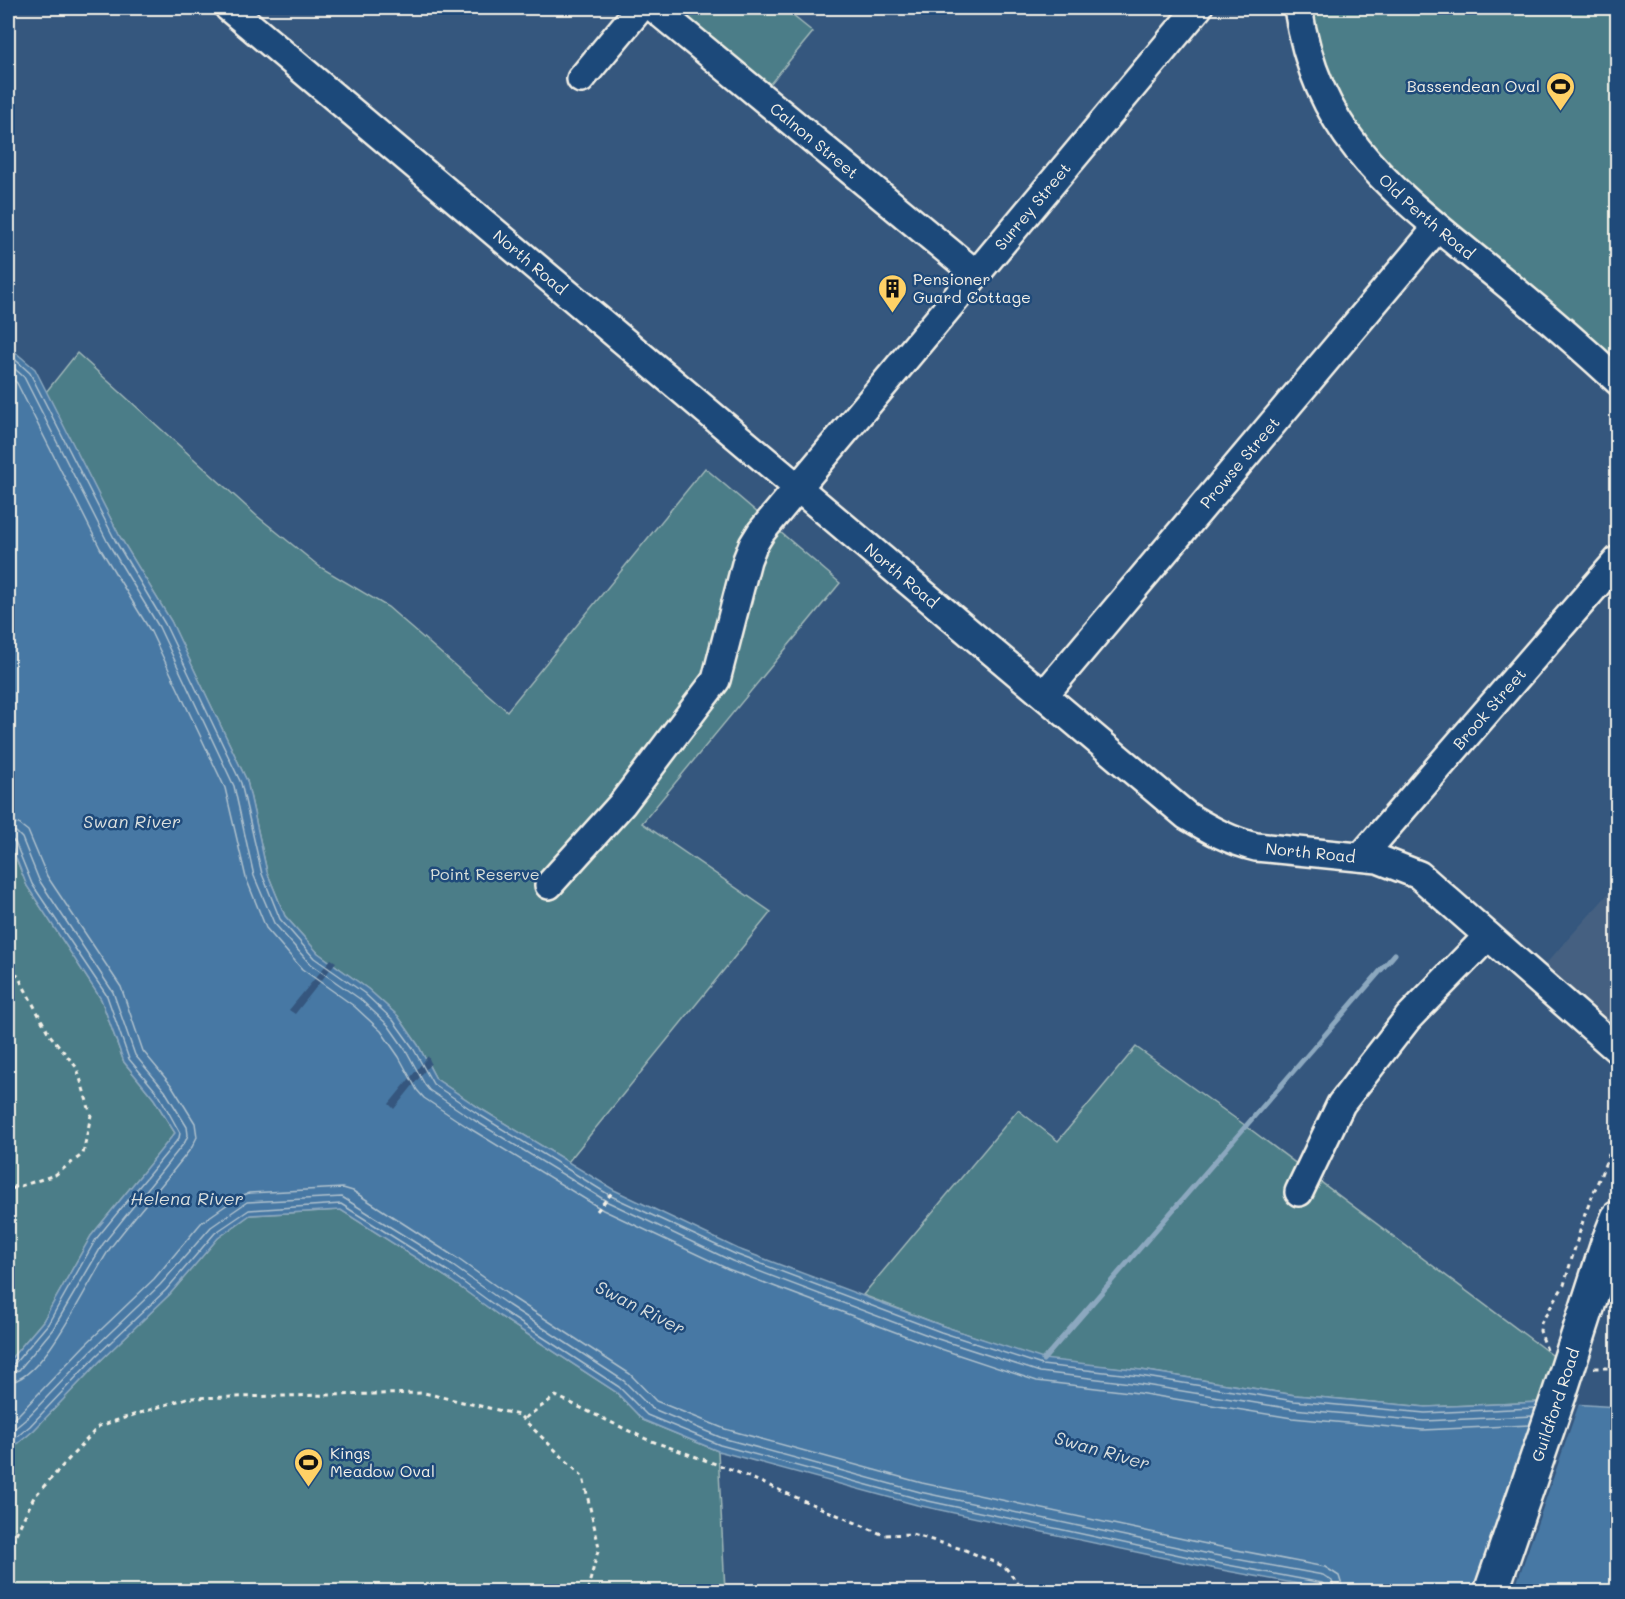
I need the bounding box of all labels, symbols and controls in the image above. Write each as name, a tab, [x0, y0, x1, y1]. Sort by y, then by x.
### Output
sports icon: Bassendean Oval	[1545, 70, 1577, 112]
place label: Bassendean Oval	[1407, 75, 1540, 96]
street label: Calnon Street	[766, 97, 863, 183]
street label: Surrey Street	[989, 158, 1075, 254]
street label: Old Perth Road	[1375, 169, 1479, 264]
street label: North Road	[489, 224, 572, 299]
place label: Pensioner Guard Cottage	[913, 268, 1031, 307]
building icon: Pensioner Guard Cottage	[876, 272, 908, 314]
street label: Prowse Street	[1195, 412, 1284, 512]
street label: North Road	[861, 538, 943, 612]
street label: Brook Street	[1448, 663, 1530, 754]
water label: Swan River	[83, 809, 181, 833]
street label: North Road	[1265, 837, 1357, 867]
park label: Point Reserve	[430, 863, 540, 884]
water label: Helena River	[130, 1186, 244, 1210]
water label: Swan River	[591, 1274, 689, 1340]
street label: Guildford Road	[1526, 1345, 1584, 1464]
water label: Swan River	[1052, 1425, 1153, 1475]
place label: Kings Meadow Oval	[330, 1442, 435, 1481]
sports icon: Kings Meadow Oval	[293, 1446, 325, 1488]

